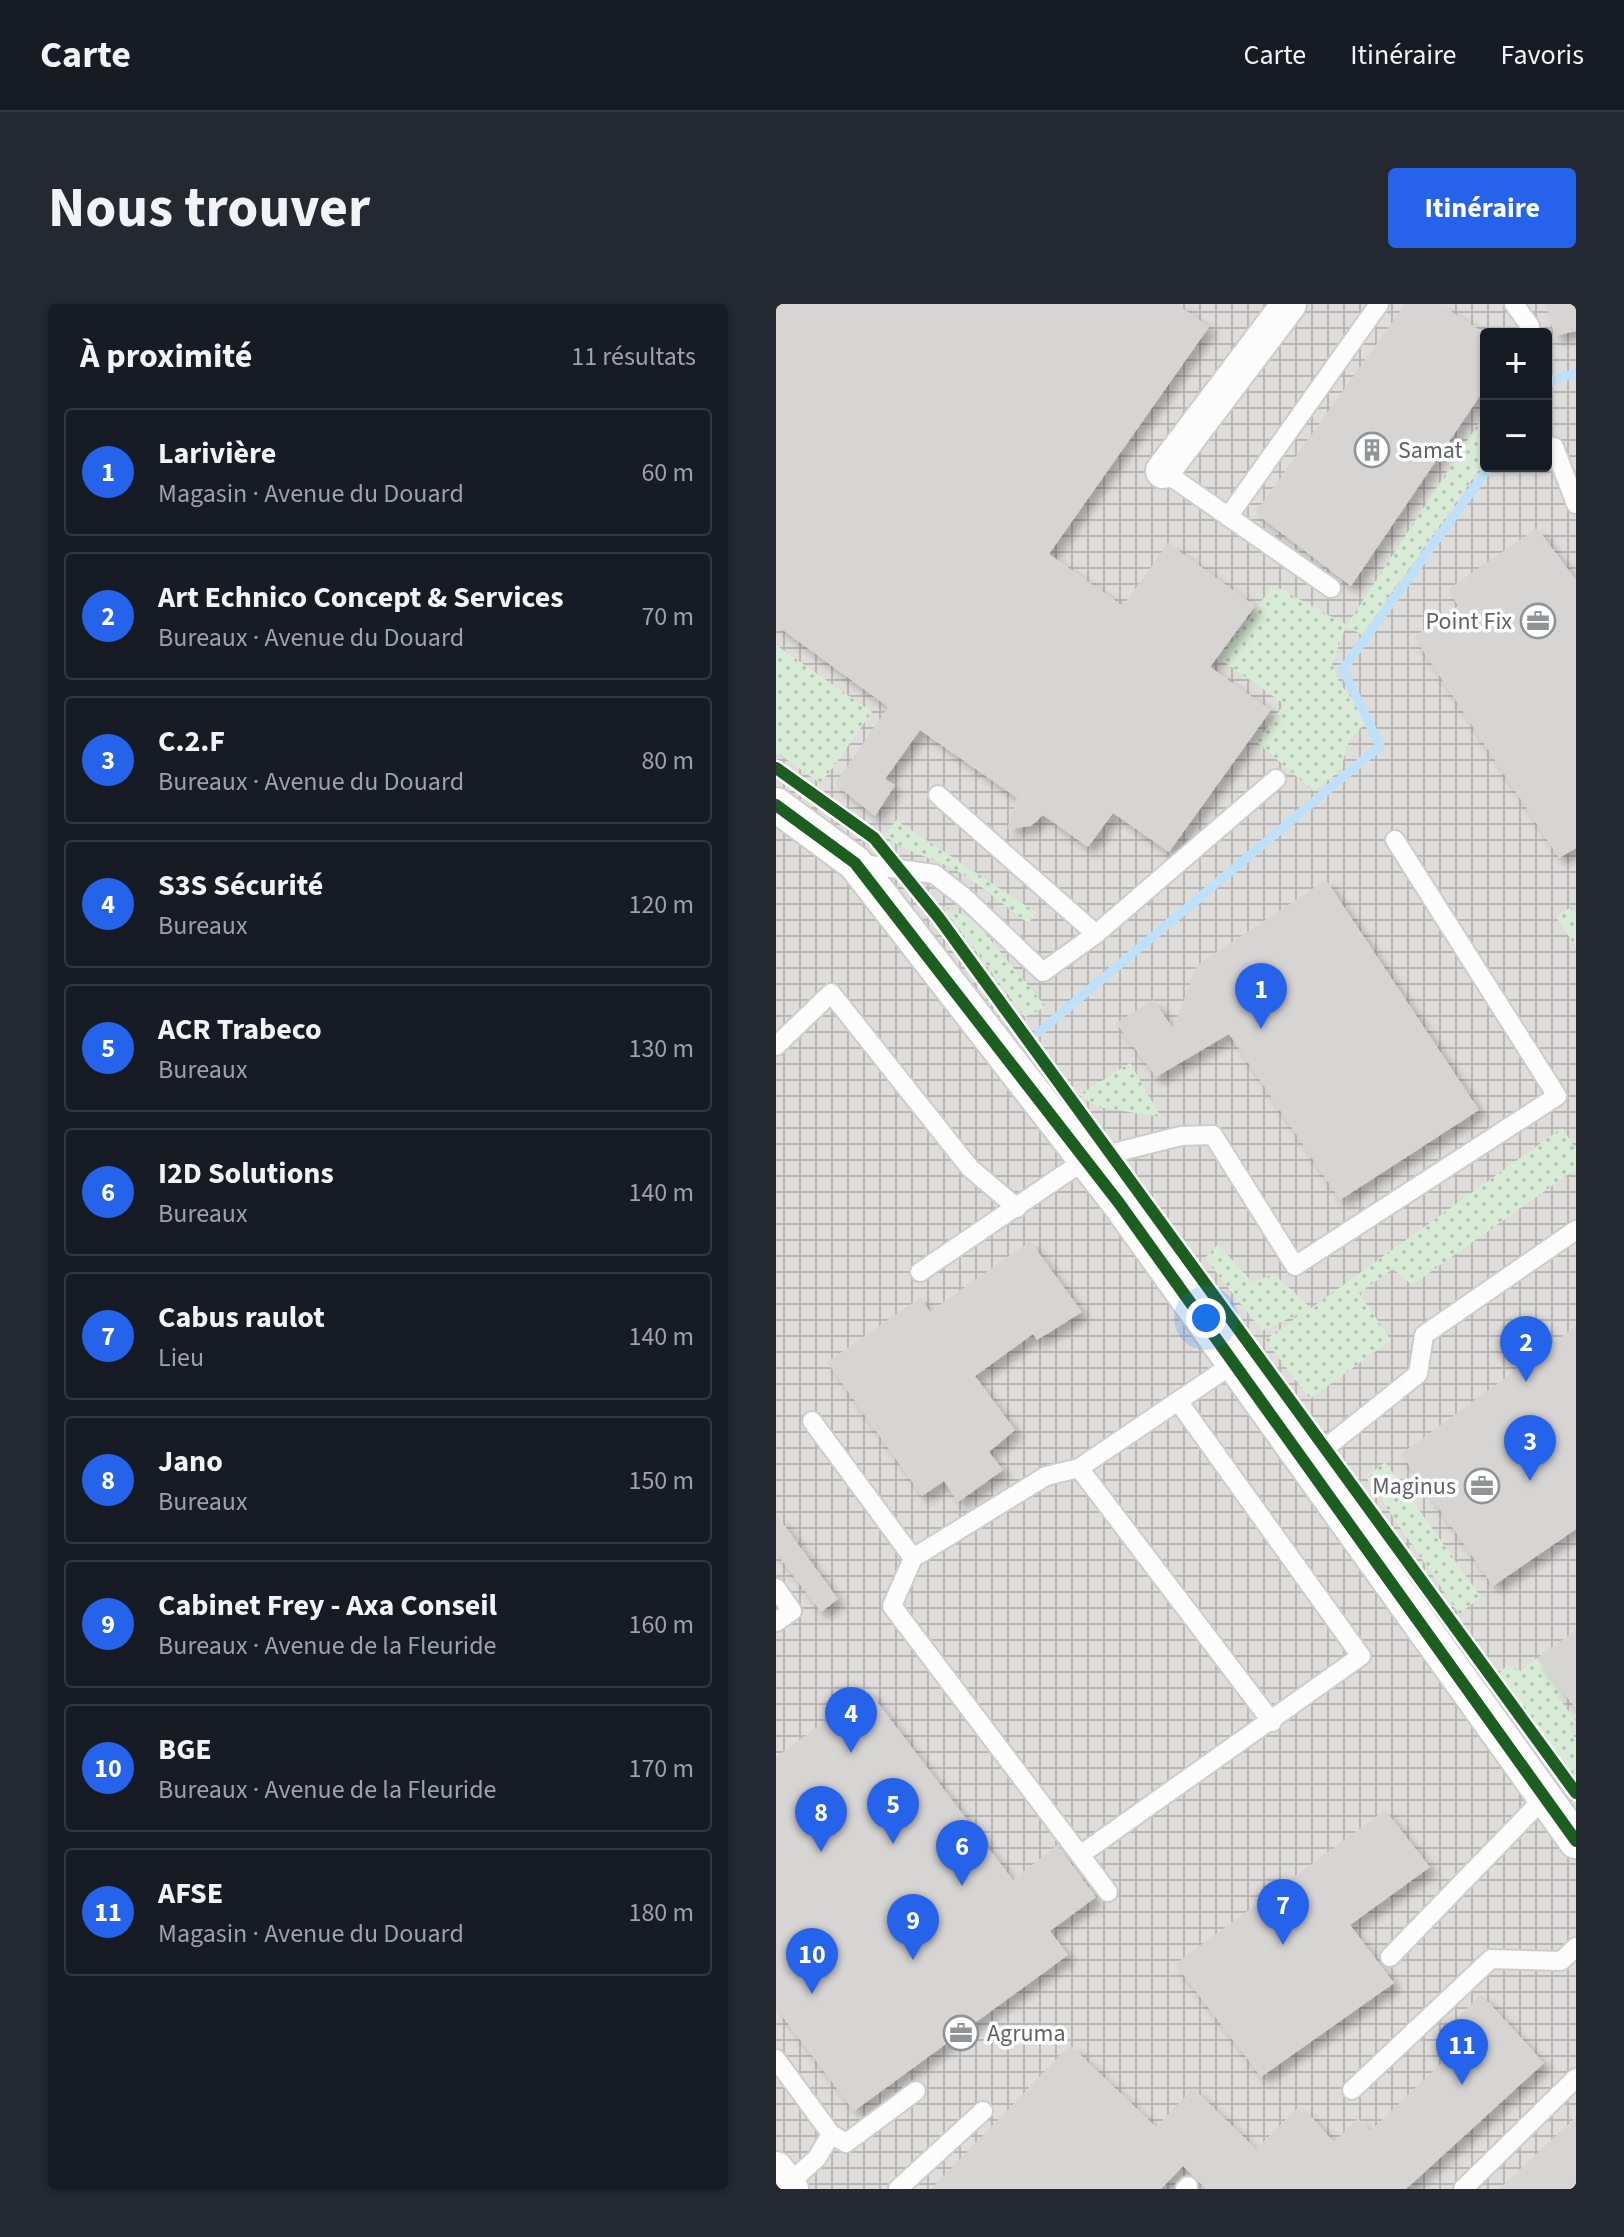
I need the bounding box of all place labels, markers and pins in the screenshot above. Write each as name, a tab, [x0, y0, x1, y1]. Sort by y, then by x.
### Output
building icon: Samat	[1353, 431, 1391, 469]
place label: Samat	[1398, 433, 1463, 468]
office icon: Point Fix	[1519, 602, 1557, 640]
place label: Point Fix	[1426, 604, 1512, 639]
pin: 1	[1235, 963, 1287, 1029]
pin: 2	[1500, 1316, 1552, 1382]
pin: 3	[1504, 1415, 1556, 1481]
office icon: Maginus	[1463, 1467, 1501, 1505]
place label: Maginus	[1372, 1469, 1456, 1504]
pin: 4	[825, 1687, 877, 1753]
pin: 5	[867, 1778, 919, 1844]
pin: 8	[795, 1786, 847, 1852]
pin: 6	[936, 1820, 988, 1886]
pin: 7	[1257, 1879, 1309, 1945]
pin: 9	[887, 1894, 939, 1960]
pin: 10	[786, 1928, 838, 1994]
office icon: Agruma	[942, 2014, 980, 2052]
place label: Agruma	[987, 2016, 1066, 2051]
pin: 11	[1436, 2019, 1488, 2085]

